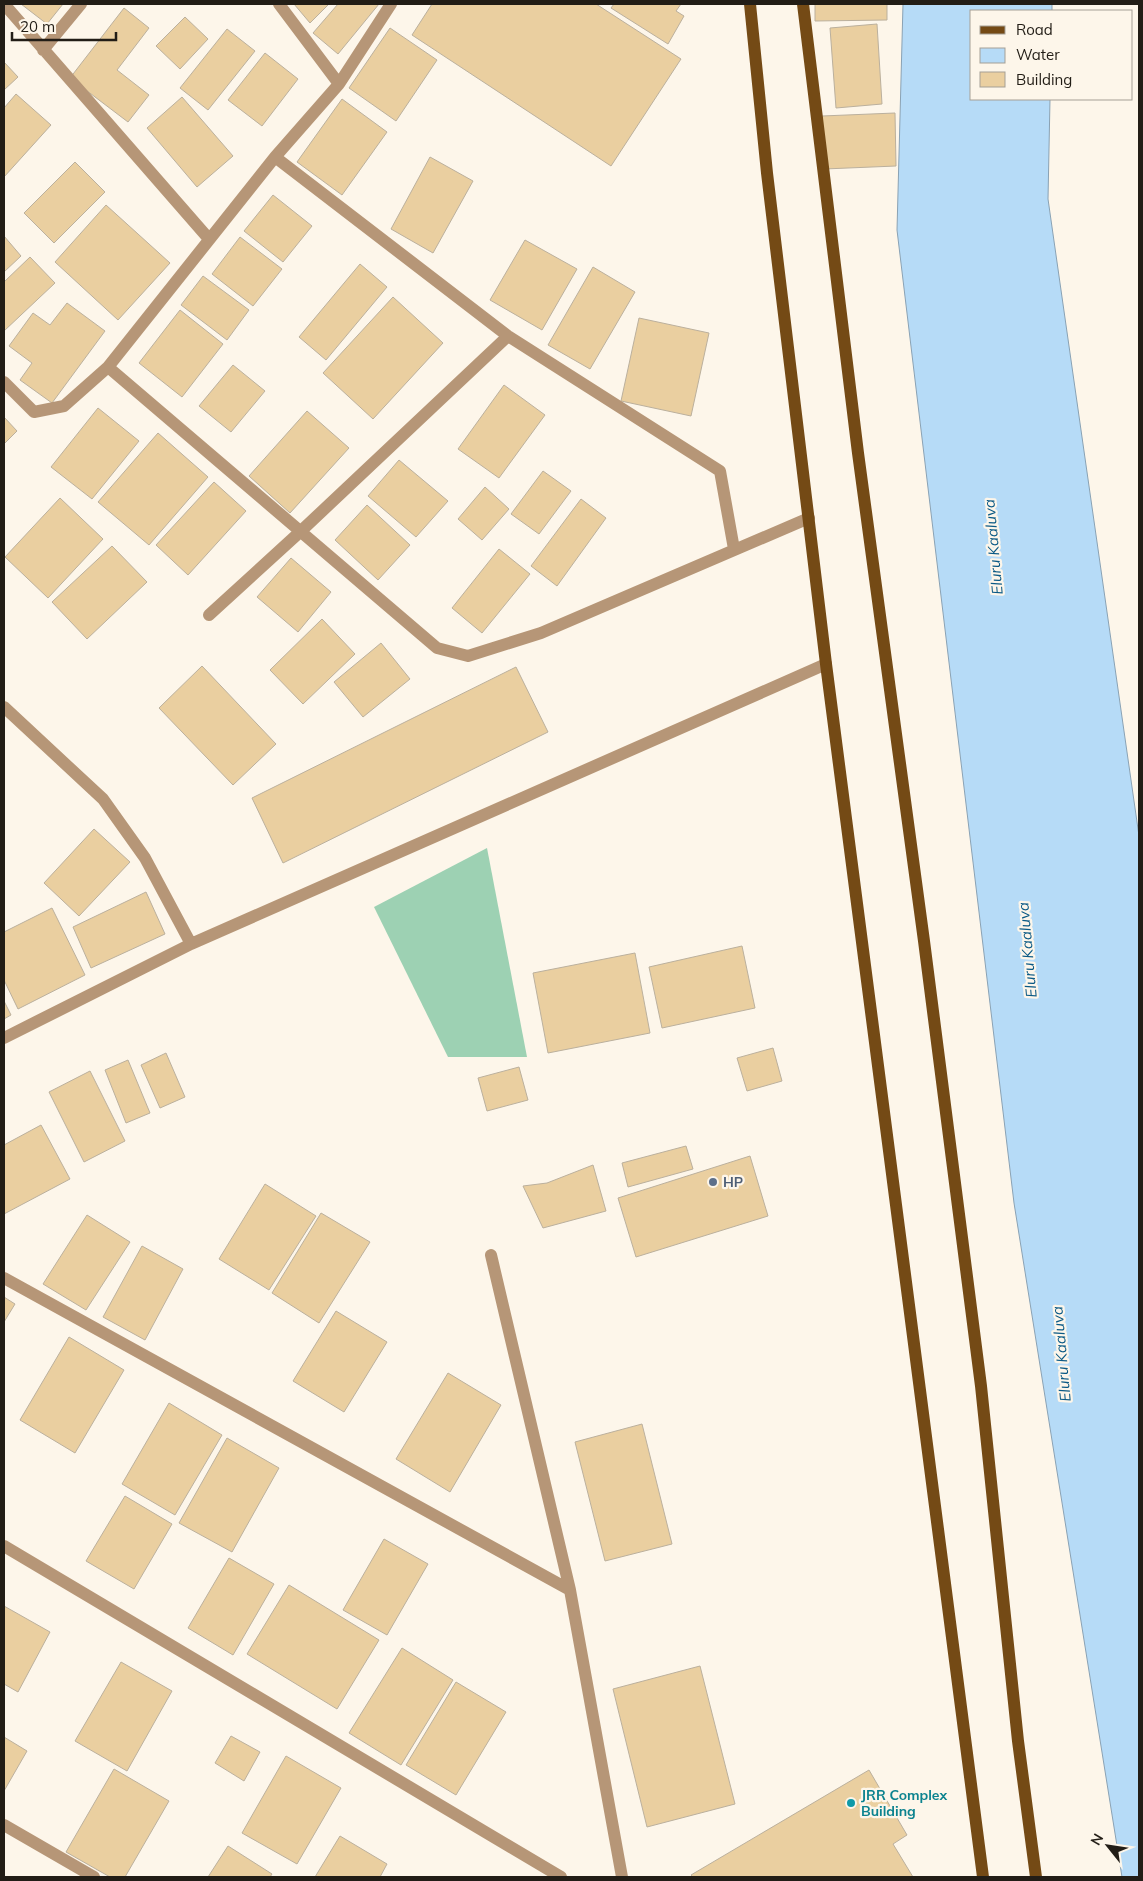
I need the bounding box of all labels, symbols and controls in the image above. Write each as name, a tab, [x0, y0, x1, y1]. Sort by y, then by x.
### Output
scale bar	[12, 10, 116, 42]
legend	[970, 10, 1133, 100]
text: 20 m	[20, 17, 55, 36]
text: Road	[1016, 20, 1053, 39]
text: Water	[1016, 45, 1060, 64]
text: Building	[1016, 70, 1072, 89]
water label: Eluru Kaaluva	[979, 499, 1007, 595]
water label: Eluru Kaaluva	[1013, 902, 1041, 998]
place label: HP	[723, 1173, 743, 1191]
marker: HP	[707, 1176, 719, 1188]
water label: Eluru Kaaluva	[1047, 1306, 1075, 1402]
place label: JRR Complex Building	[861, 1786, 947, 1820]
marker: JRR Complex Building	[845, 1797, 857, 1809]
north arrow	[1083, 1821, 1133, 1871]
text: N	[1086, 1830, 1107, 1849]

